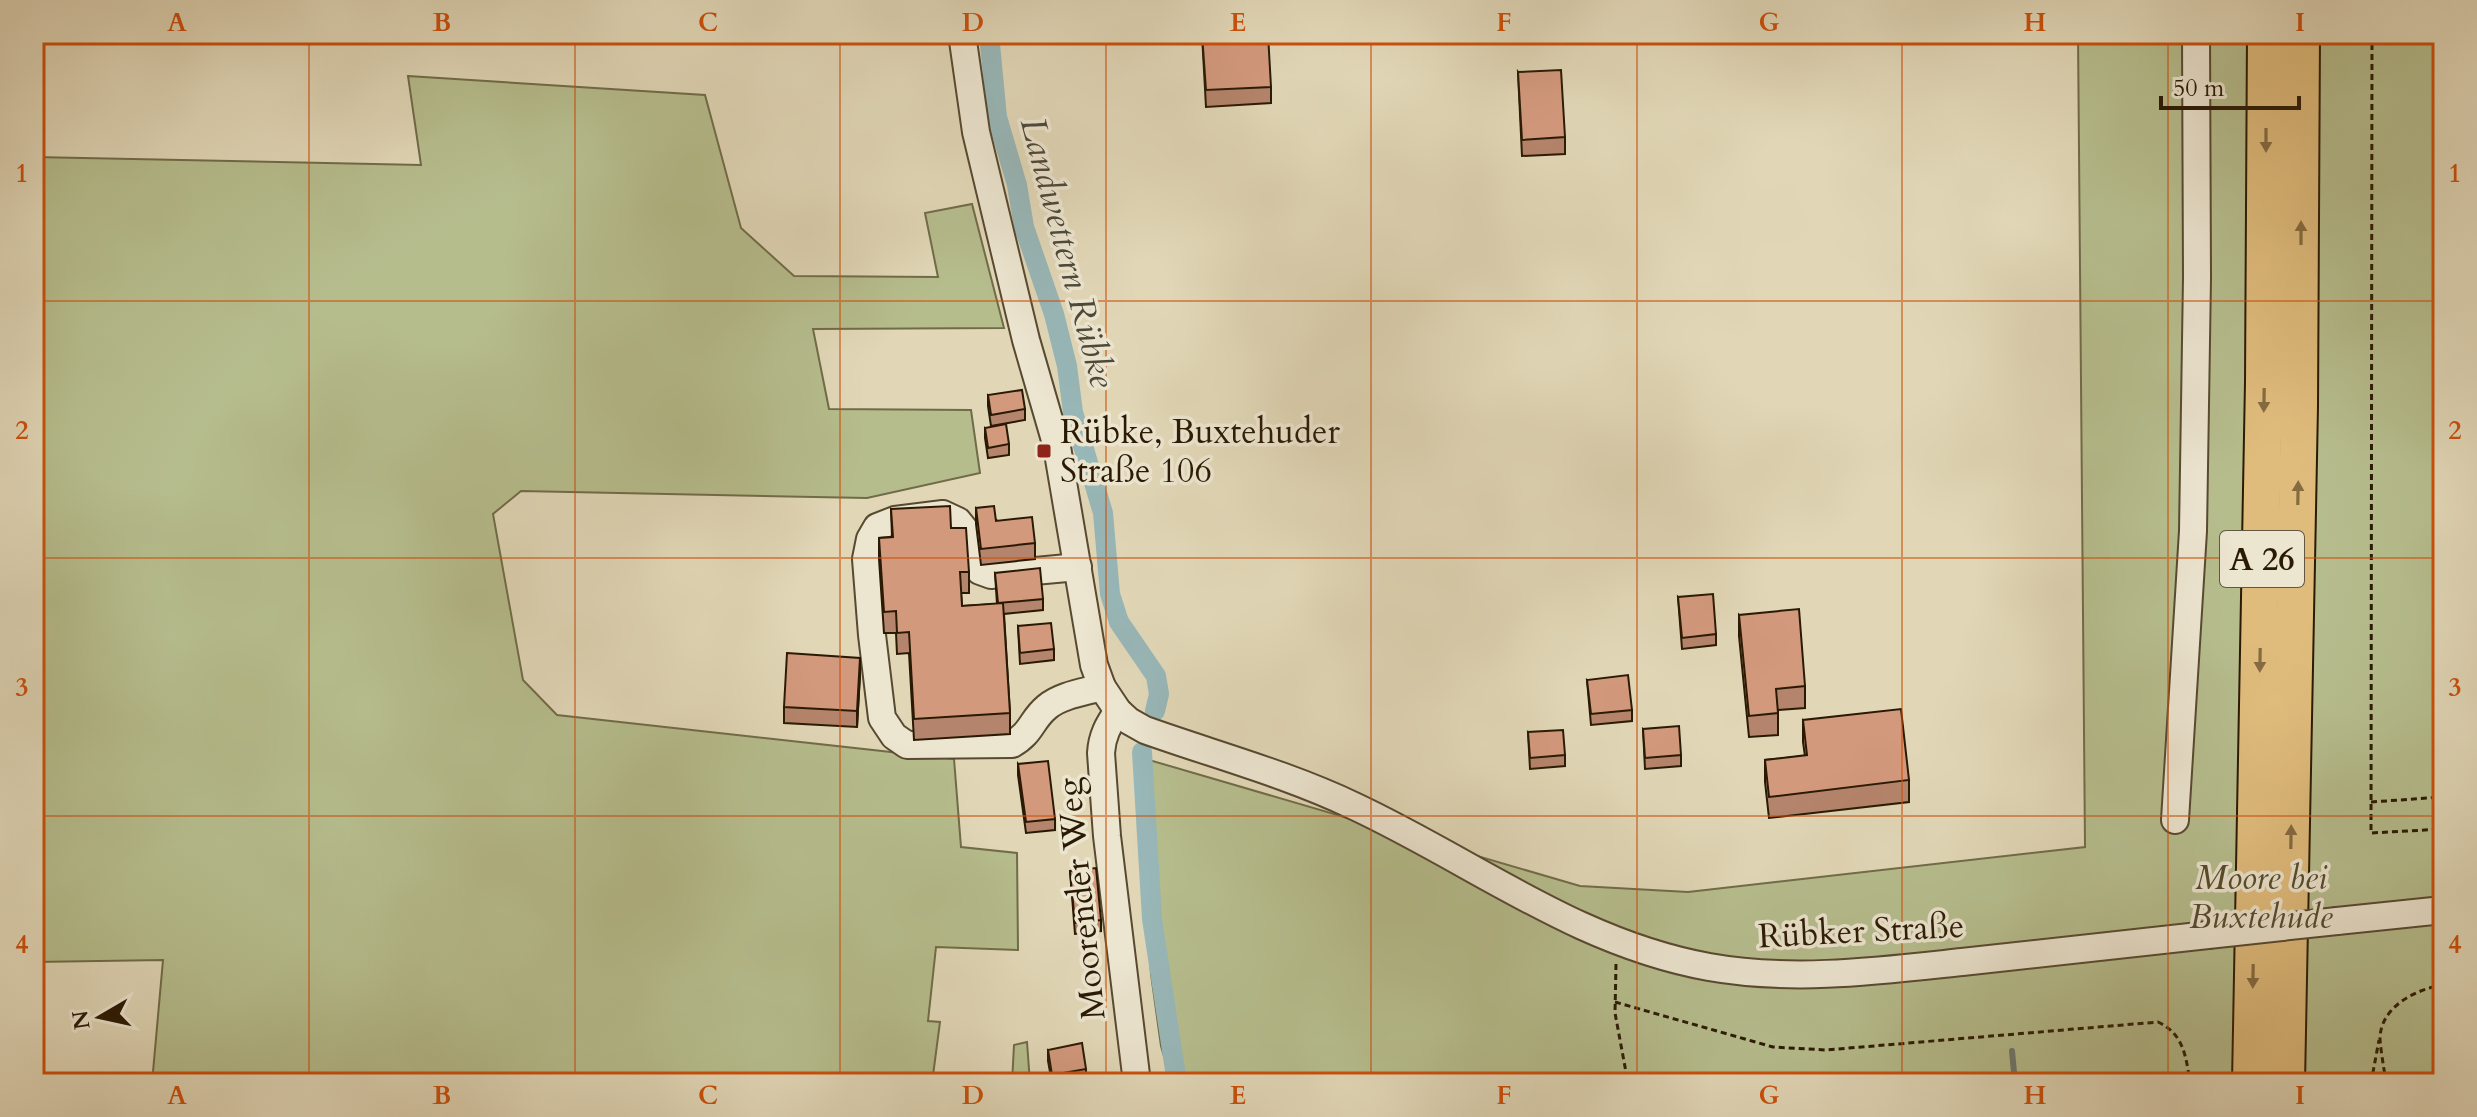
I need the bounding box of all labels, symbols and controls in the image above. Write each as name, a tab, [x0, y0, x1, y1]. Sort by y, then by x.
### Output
text: A	[167, 5, 187, 40]
text: B	[433, 5, 451, 40]
text: C	[698, 5, 718, 40]
text: D	[962, 5, 984, 40]
text: E	[1230, 5, 1246, 40]
text: F	[1496, 5, 1512, 40]
text: G	[1758, 5, 1780, 40]
text: H	[2024, 5, 2047, 40]
text: I	[2295, 5, 2305, 40]
scale bar	[2161, 60, 2299, 110]
text: 50 m	[2173, 72, 2225, 105]
water label: Landwettern Rübke	[1008, 112, 1128, 394]
one-way arrow	[2260, 128, 2272, 153]
text: 1	[15, 156, 29, 191]
text: 1	[2448, 156, 2462, 191]
one-way arrow	[2295, 220, 2307, 245]
one-way arrow	[2258, 388, 2270, 413]
place label: Rübke, Buxtehuder Straße 106	[1060, 409, 1341, 494]
text: 2	[15, 413, 29, 448]
text: 2	[2448, 413, 2462, 448]
marker: Rübke, Buxtehuder Straße 106	[1035, 442, 1053, 460]
one-way arrow	[2291, 480, 2304, 505]
road number: A 26	[2220, 531, 2304, 587]
one-way arrow	[2253, 648, 2266, 673]
text: 3	[15, 670, 29, 705]
text: 3	[2448, 670, 2462, 705]
street label: Moorender Weg	[1045, 776, 1117, 1022]
one-way arrow	[2285, 824, 2297, 849]
park label: Moore bei Buxtehude	[2189, 855, 2334, 940]
street label: Rübker Straße	[1757, 903, 1965, 959]
text: 4	[15, 927, 29, 962]
text: 4	[2448, 927, 2462, 962]
one-way arrow	[2246, 964, 2259, 989]
north arrow	[60, 977, 140, 1057]
text: N	[65, 1008, 98, 1032]
text: A	[167, 1078, 187, 1113]
text: B	[433, 1078, 451, 1113]
text: C	[698, 1078, 718, 1113]
text: D	[962, 1078, 984, 1113]
text: E	[1230, 1078, 1246, 1113]
text: F	[1496, 1078, 1512, 1113]
text: G	[1758, 1078, 1780, 1113]
text: H	[2024, 1078, 2047, 1113]
text: I	[2295, 1078, 2305, 1113]

